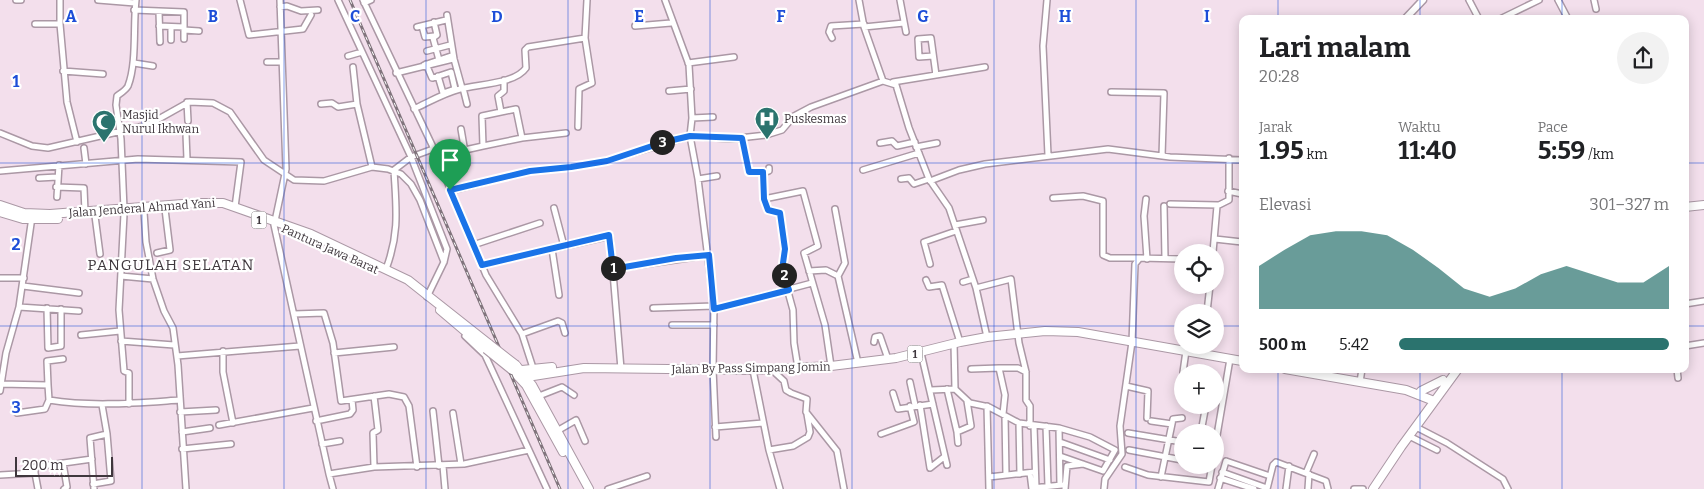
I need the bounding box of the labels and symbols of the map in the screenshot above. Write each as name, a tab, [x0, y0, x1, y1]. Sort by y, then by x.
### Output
text: A	[65, 7, 77, 26]
text: B	[208, 7, 218, 26]
text: C	[350, 7, 360, 26]
text: D	[491, 7, 503, 26]
text: E	[634, 7, 644, 26]
text: F	[777, 7, 786, 26]
text: G	[917, 7, 929, 26]
text: H	[1059, 7, 1072, 26]
text: I	[1204, 7, 1210, 26]
text: 1	[13, 72, 20, 91]
hospital icon: Puskesmas	[754, 106, 780, 140]
place label: Masjid Nurul Ikhwan	[122, 108, 199, 136]
mosque icon: Masjid Nurul Ikhwan	[91, 109, 117, 143]
place label: Puskesmas	[784, 112, 847, 126]
pin: 3	[650, 130, 674, 154]
pin	[429, 139, 471, 190]
street label: Jalan Jenderal Ahmad Yani	[67, 196, 216, 220]
road number: 1	[252, 212, 266, 228]
street label: Pantura Jawa Barat	[279, 221, 381, 277]
text: 2	[11, 235, 21, 254]
district label: PANGULAH SELATAN	[88, 256, 254, 274]
pin: 1	[600, 256, 626, 280]
pin: 2	[772, 262, 796, 288]
road number: 1	[908, 346, 922, 362]
street label: Jalan By Pass Simpang Jomin	[670, 360, 831, 376]
text: 3	[11, 398, 21, 417]
scale bar	[15, 454, 112, 477]

